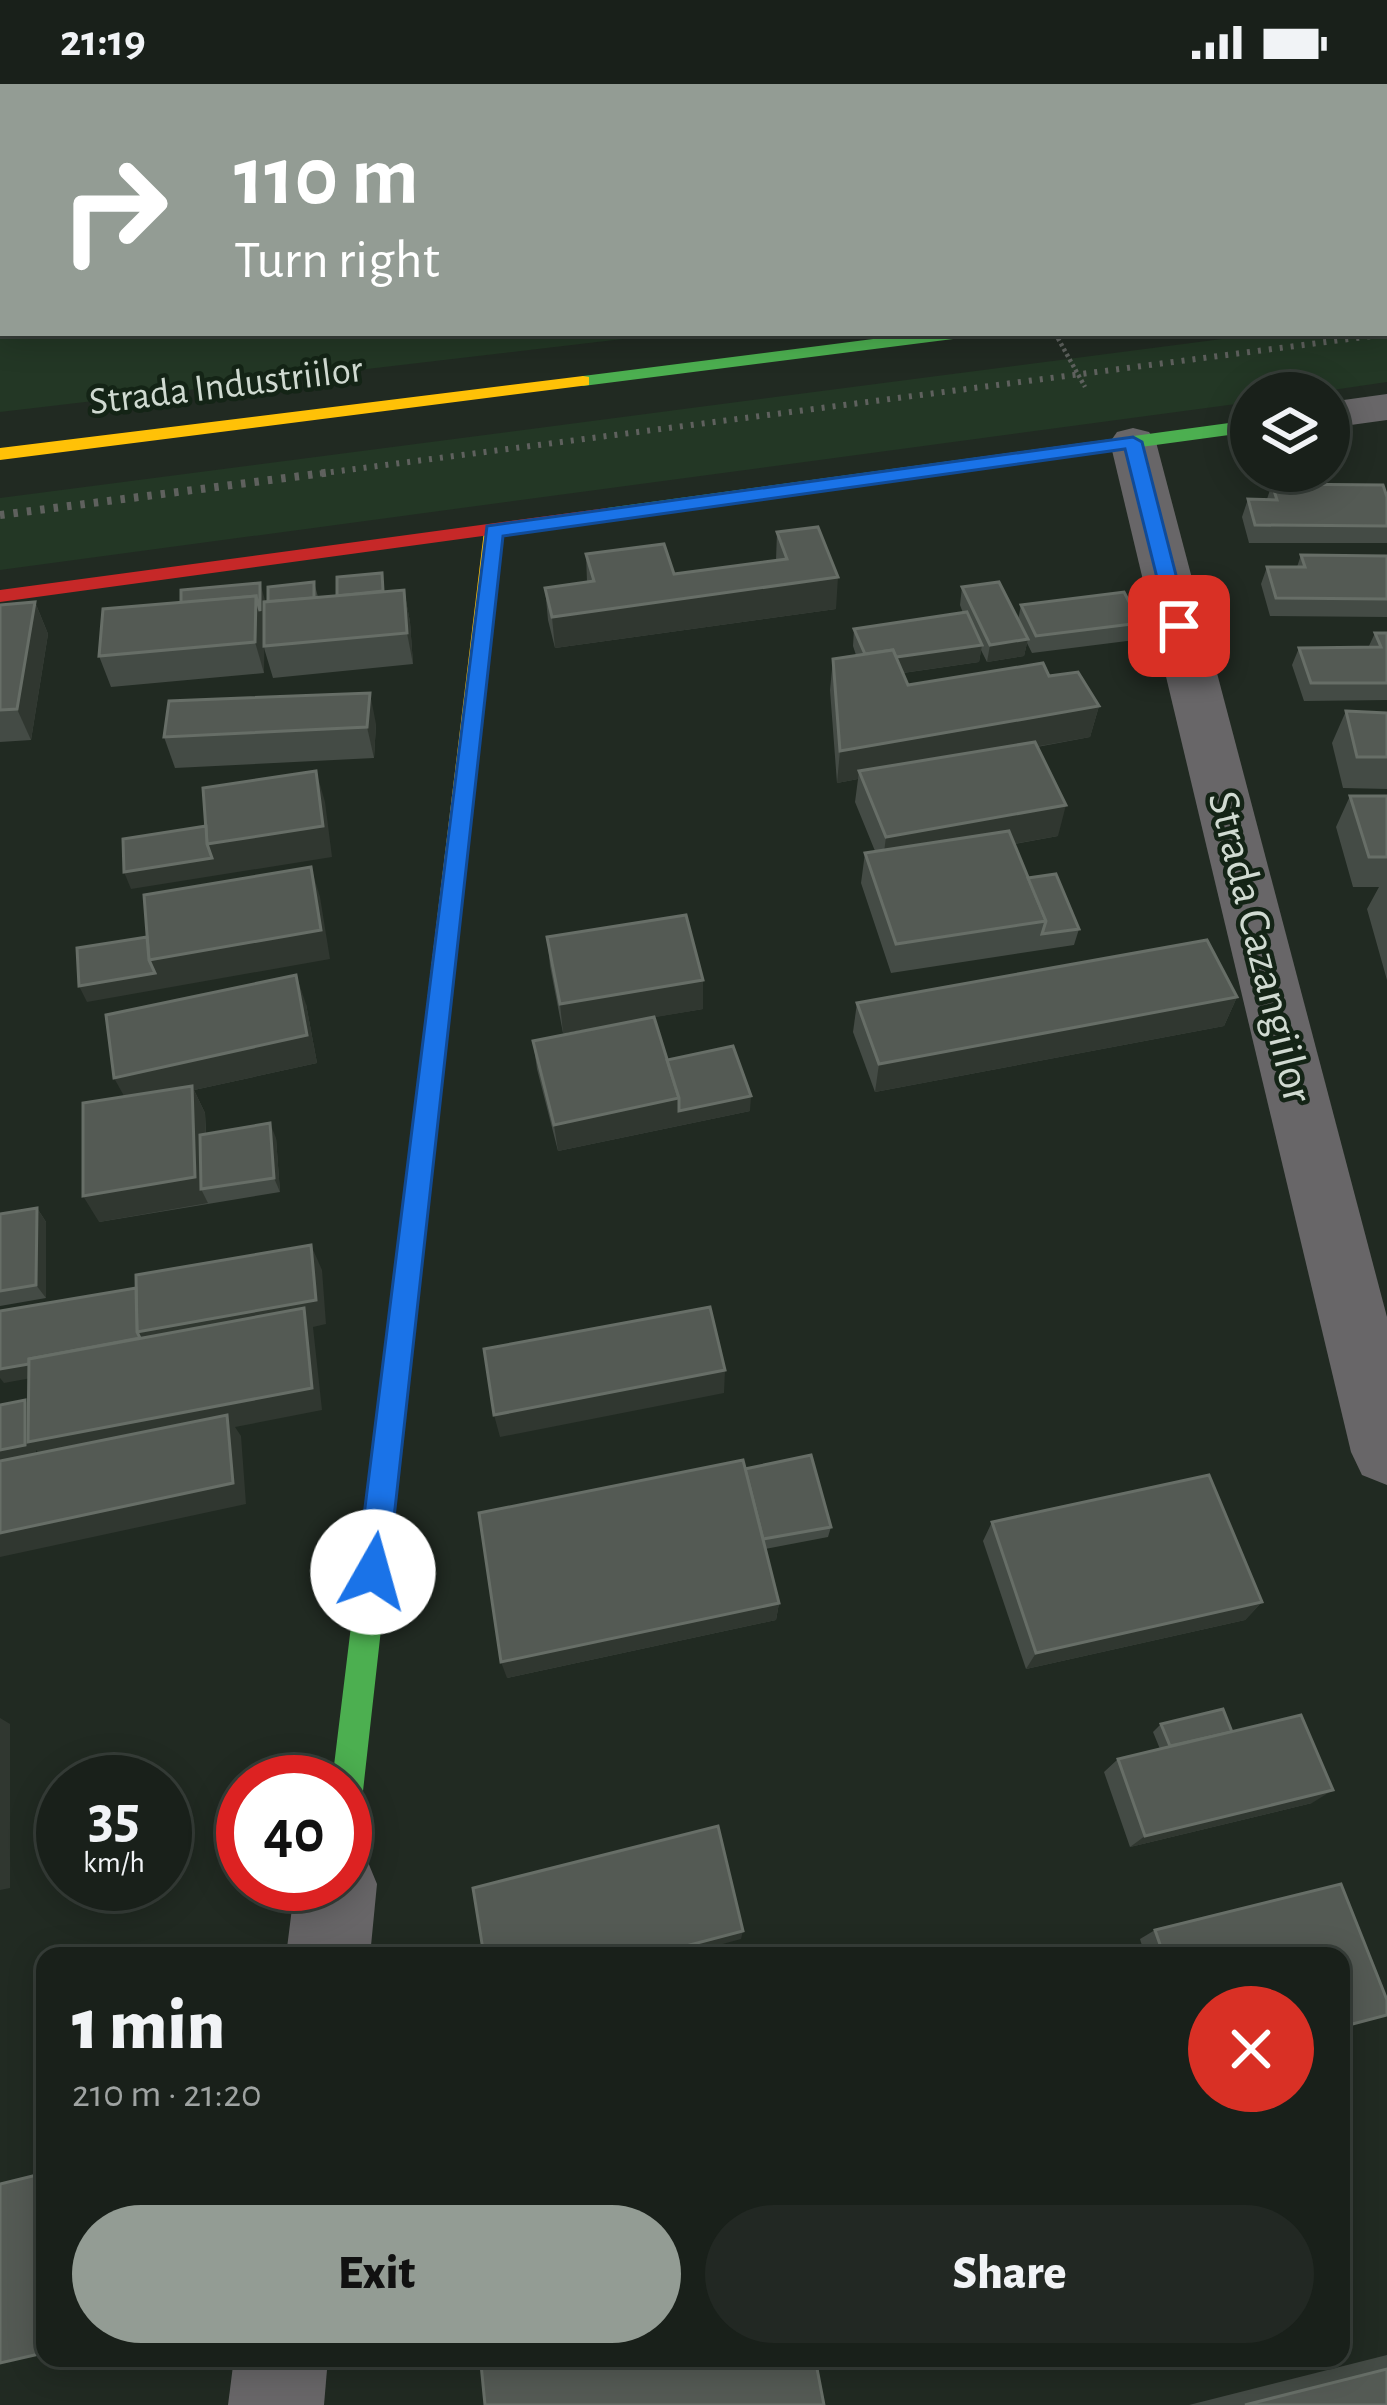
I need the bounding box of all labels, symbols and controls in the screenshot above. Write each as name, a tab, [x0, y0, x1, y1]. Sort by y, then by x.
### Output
text: 21:19	[60, 19, 146, 64]
icon: right	[36, 132, 192, 288]
text: 110 m	[234, 136, 419, 220]
text: Turn right	[234, 234, 440, 288]
street label: Strada Industriilor	[87, 350, 365, 422]
map controls	[1230, 372, 1350, 492]
button: layers	[1230, 372, 1350, 492]
pin	[1128, 575, 1230, 677]
icon: arrive	[1146, 593, 1212, 659]
street label: Strada Cazangiilor	[1200, 787, 1321, 1108]
position arrow	[310, 1509, 436, 1635]
speed limit sign: 40	[216, 1755, 372, 1911]
text: 35	[88, 1788, 140, 1848]
text: km/h	[83, 1848, 145, 1878]
button: close	[1188, 1986, 1314, 2112]
text: 1 min	[72, 1990, 225, 2062]
text: 210 m · 21:20	[72, 2075, 262, 2114]
button: Exit	[72, 2205, 681, 2343]
button: Share	[705, 2205, 1314, 2343]

